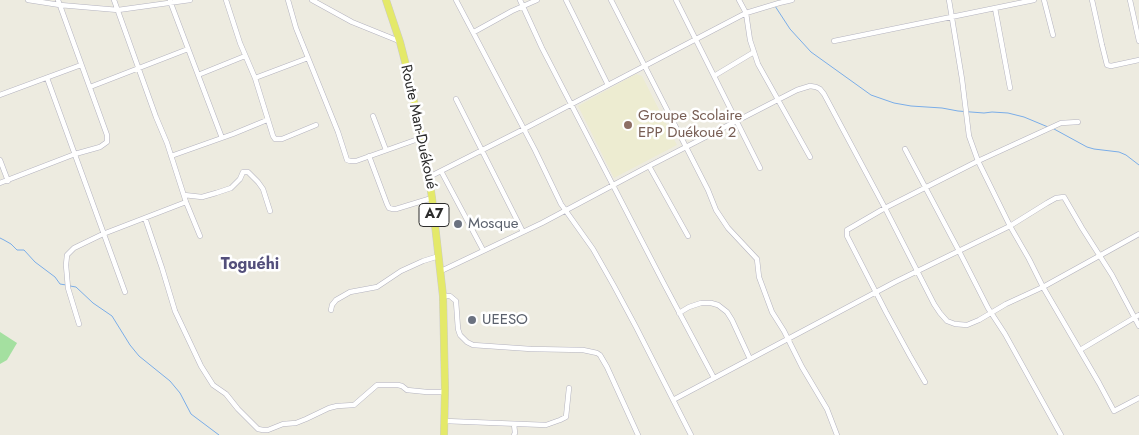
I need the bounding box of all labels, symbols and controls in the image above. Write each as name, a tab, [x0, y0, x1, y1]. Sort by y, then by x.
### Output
street label: Route Man-Duékoué	[396, 63, 440, 191]
place label: Groupe Scolaire EPP Duékoué 2	[638, 107, 742, 142]
marker: Groupe Scolaire EPP Duékoué 2	[622, 119, 634, 131]
road number: A7	[419, 204, 449, 226]
place label: Mosque	[468, 215, 519, 233]
marker: Mosque	[452, 218, 464, 230]
district label: Toguéhi	[221, 255, 279, 275]
place label: UEESO	[482, 311, 528, 329]
marker: UEESO	[466, 314, 478, 326]

